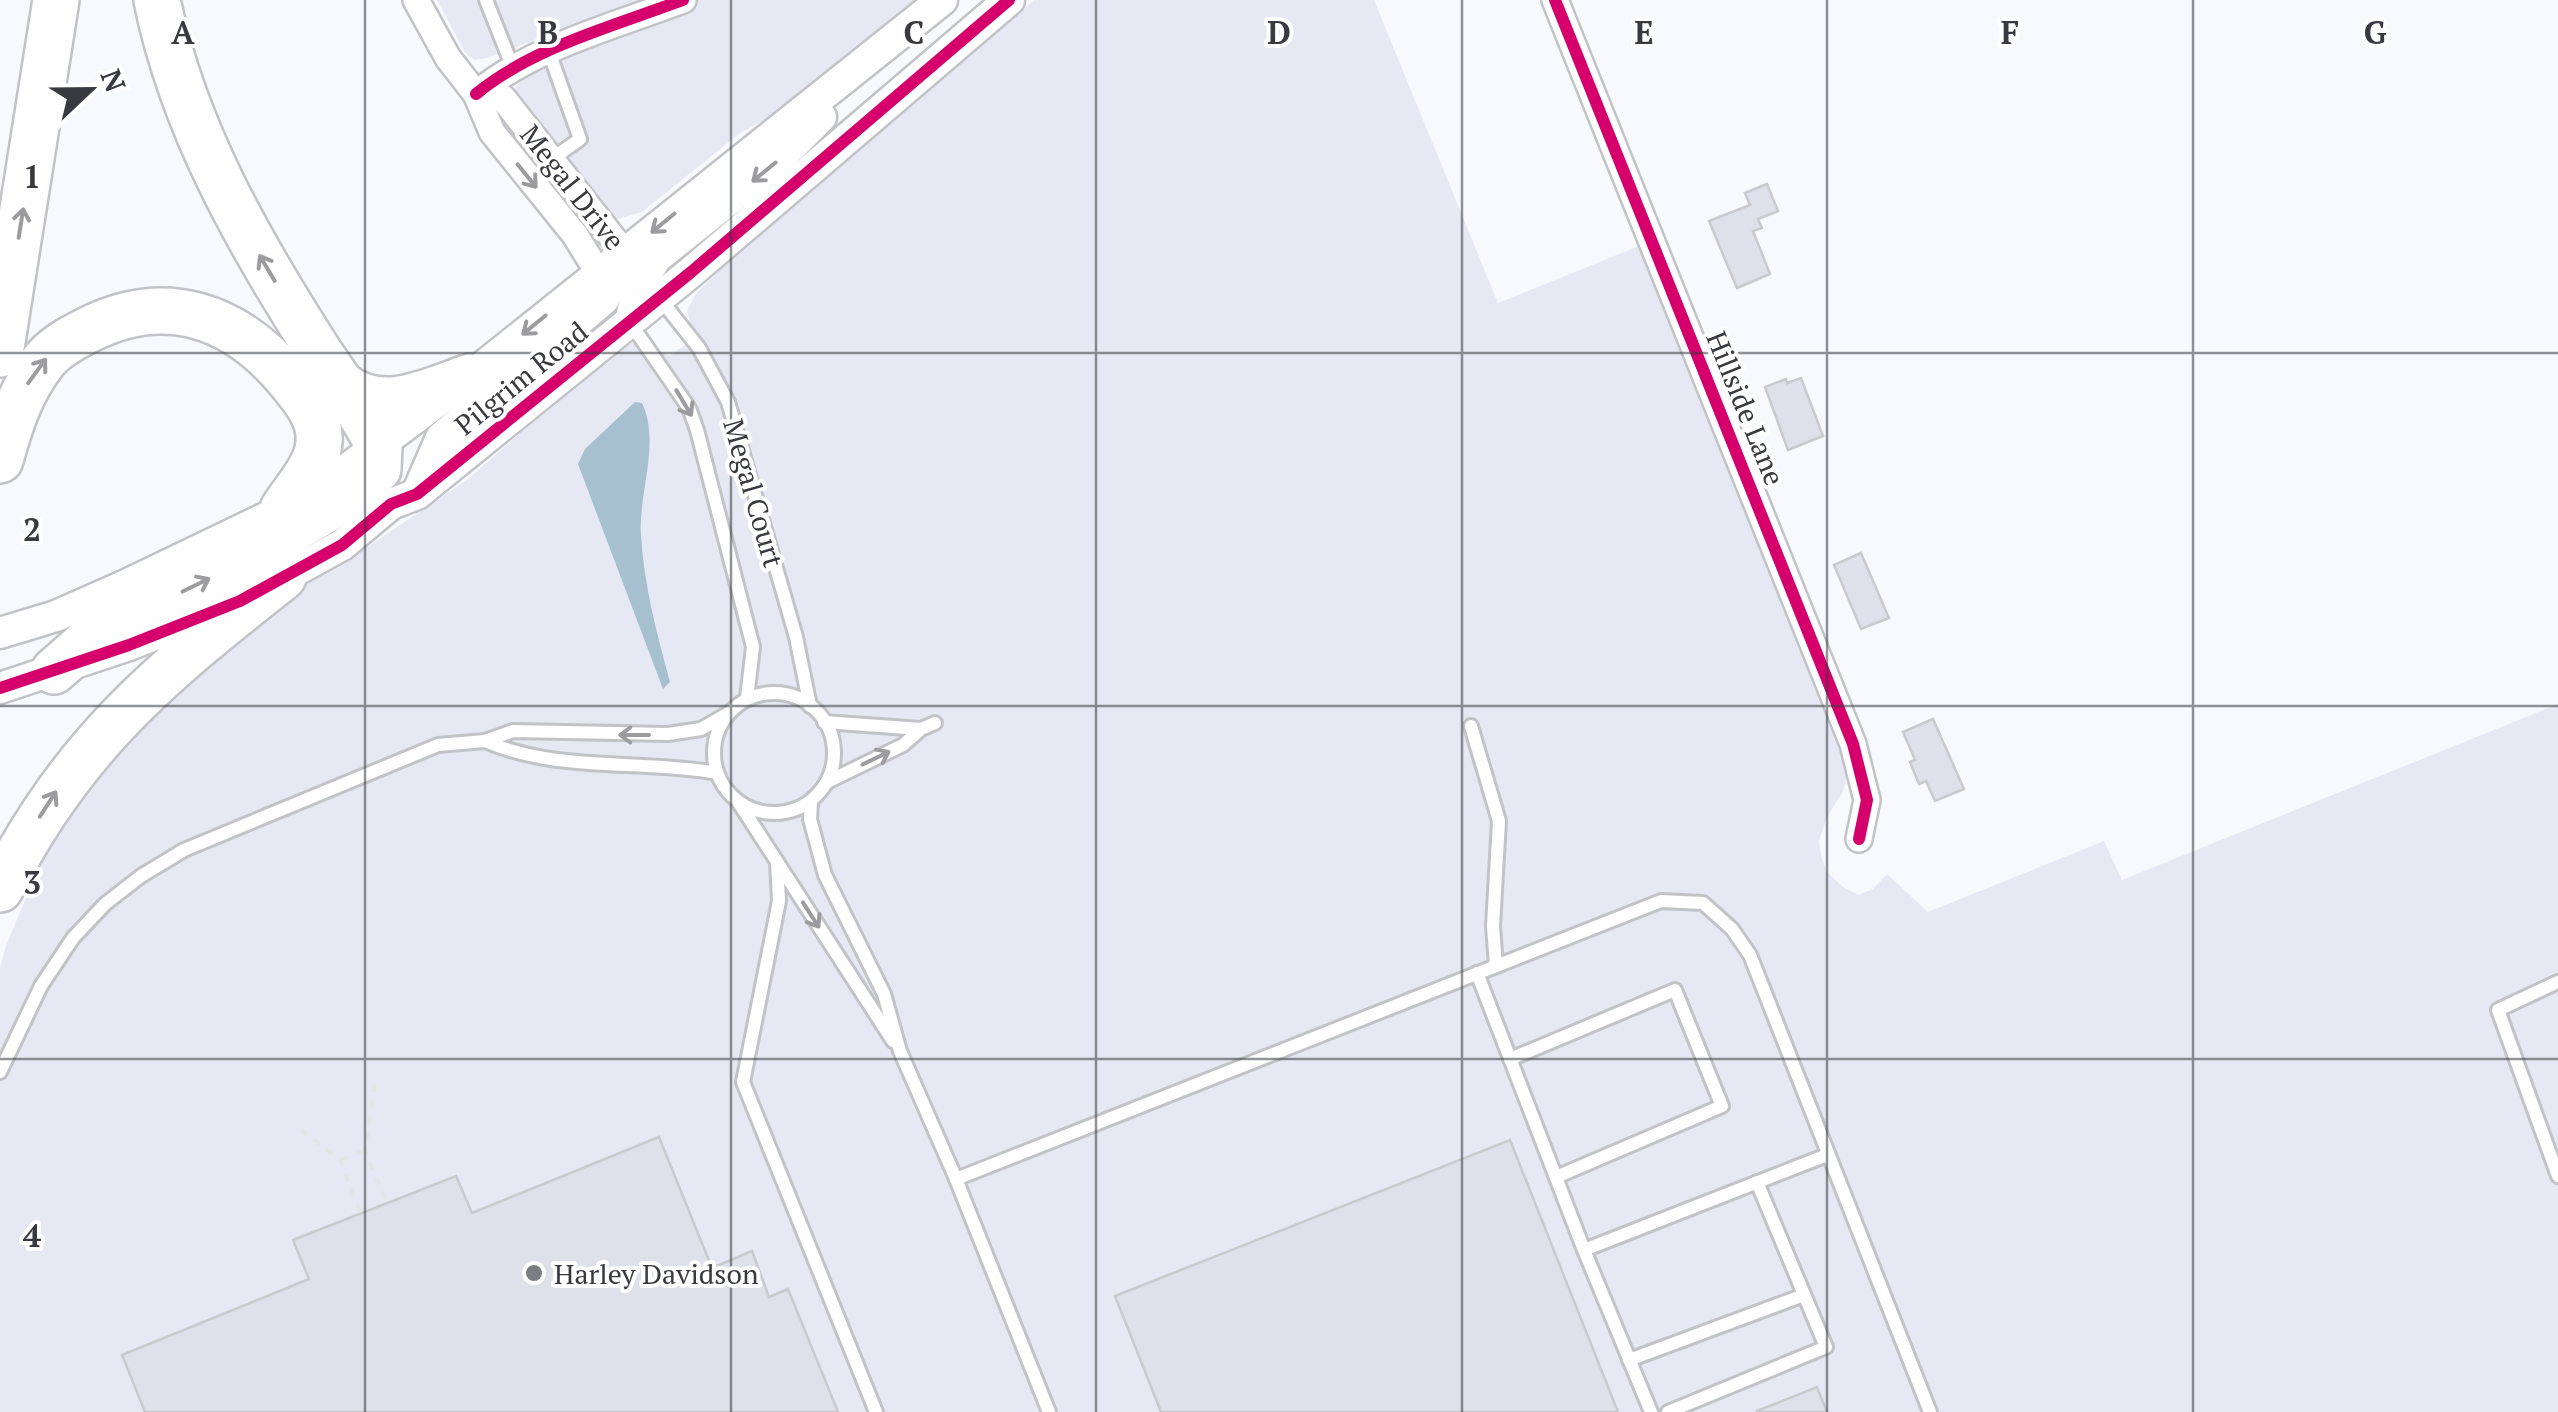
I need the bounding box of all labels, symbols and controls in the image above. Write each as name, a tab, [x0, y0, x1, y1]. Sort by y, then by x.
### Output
text: A	[171, 11, 195, 53]
text: B	[538, 11, 558, 53]
text: C	[904, 11, 924, 53]
text: D	[1267, 11, 1291, 53]
text: E	[1634, 11, 1654, 53]
text: F	[2001, 11, 2019, 53]
text: G	[2364, 11, 2387, 53]
north arrow	[40, 40, 140, 140]
text: N	[93, 64, 135, 97]
street label: Megal Drive	[512, 117, 634, 257]
text: 1	[23, 155, 41, 197]
one-way arrow	[751, 161, 778, 182]
one-way arrow	[516, 162, 538, 188]
one-way arrow	[12, 207, 30, 240]
one-way arrow	[650, 212, 677, 233]
one-way arrow	[257, 254, 277, 283]
street label: Pilgrim Road	[447, 313, 595, 443]
one-way arrow	[522, 314, 548, 336]
street label: Hillside Lane	[1698, 326, 1794, 490]
one-way arrow	[26, 358, 47, 385]
one-way arrow	[674, 388, 694, 417]
street label: Megal Court	[715, 415, 793, 572]
text: 2	[23, 508, 41, 550]
one-way arrow	[180, 575, 210, 594]
one-way arrow	[619, 725, 651, 744]
one-way arrow	[860, 748, 890, 767]
one-way arrow	[38, 790, 59, 819]
text: 3	[23, 861, 41, 903]
one-way arrow	[801, 900, 822, 928]
text: 4	[23, 1214, 41, 1256]
place label: Harley Davidson	[554, 1255, 759, 1292]
marker: Harley Davidson	[523, 1262, 545, 1284]

